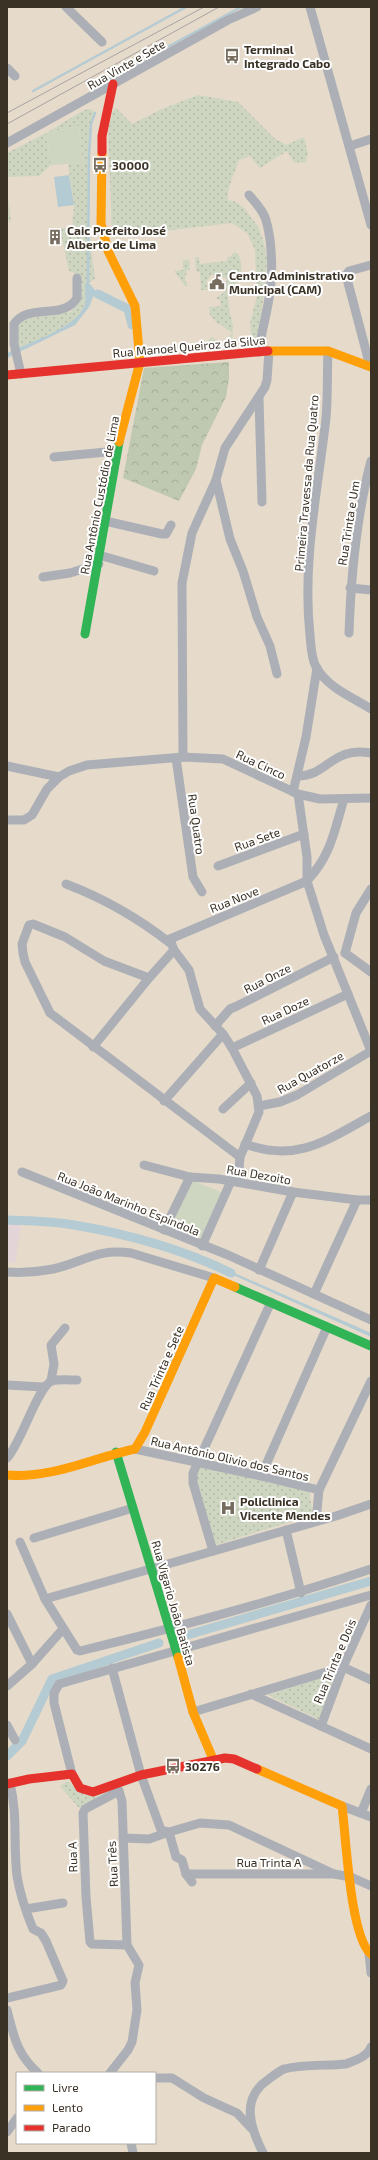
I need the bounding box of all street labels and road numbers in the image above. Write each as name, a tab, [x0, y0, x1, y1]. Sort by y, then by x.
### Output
street label: Rua Vinte e Sete	[85, 36, 167, 92]
street label: Rua Manoel Queiroz da Silva	[112, 332, 266, 361]
street label: Primeira Travessa da Rua Quatro	[291, 394, 322, 572]
street label: Rua Antônio Custódio de Lima	[77, 415, 121, 575]
street label: Rua Trinta e Um	[334, 480, 362, 566]
street label: Rua Cinco	[234, 746, 288, 782]
street label: Rua Quatro	[185, 793, 208, 856]
street label: Rua Sete	[232, 824, 282, 854]
street label: Rua Nove	[208, 883, 260, 915]
street label: Rua Onze	[241, 960, 293, 996]
street label: Rua Doze	[259, 993, 311, 1027]
street label: Rua Quatorze	[274, 1048, 346, 1097]
street label: Rua Dezoito	[226, 1161, 293, 1187]
street label: Rua João Marinho Espindola	[56, 1168, 202, 1238]
street label: Rua Trinta e Sete	[136, 1324, 186, 1412]
street label: Rua Antônio Olivio dos Santos	[149, 1433, 311, 1483]
street label: Rua Vigario João Batista	[149, 1539, 199, 1667]
street label: Rua Trinta e Dois	[310, 1617, 358, 1705]
street label: Rua A	[64, 1841, 80, 1873]
street label: Rua Três	[104, 1841, 120, 1887]
street label: Rua Trinta A	[237, 1855, 302, 1869]

